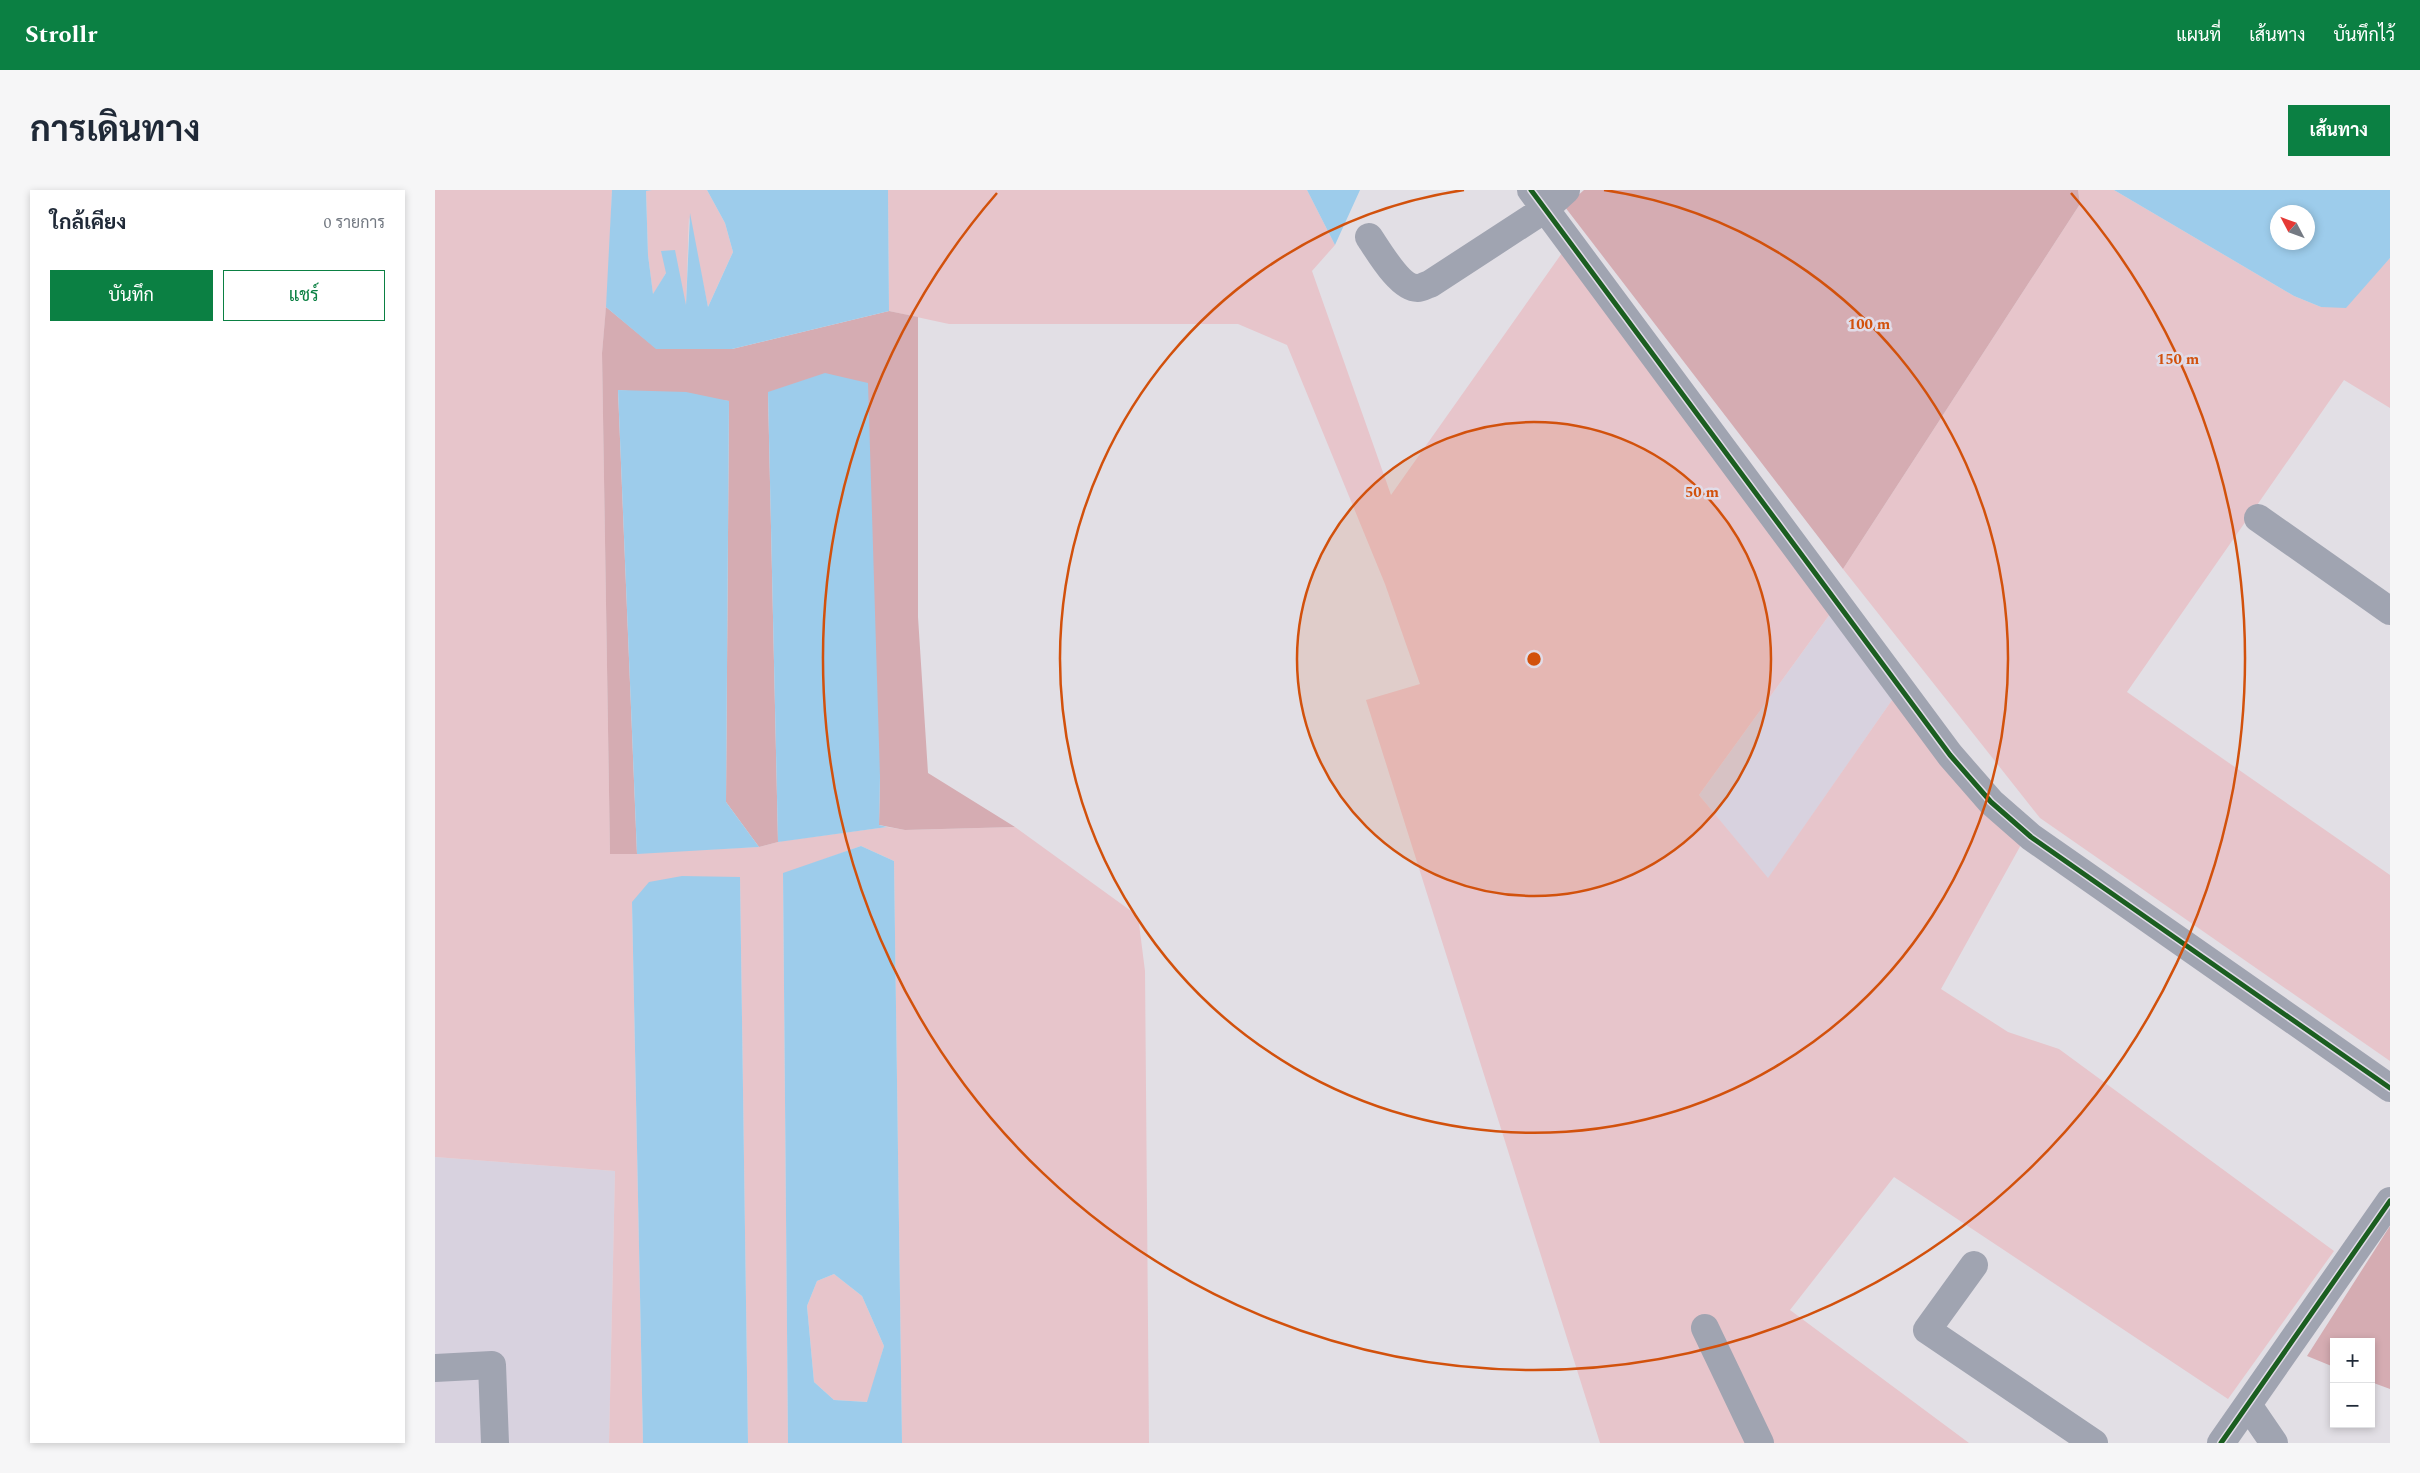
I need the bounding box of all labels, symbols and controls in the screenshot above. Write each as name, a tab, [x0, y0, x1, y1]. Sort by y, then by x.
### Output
text: Strollr	[25, 17, 97, 53]
text: แผนที่	[2176, 22, 2221, 49]
text: เส้นทาง	[2249, 22, 2305, 49]
text: บันทึกไว้	[2333, 22, 2395, 49]
text: การเดินทาง	[30, 104, 200, 157]
button: เส้นทาง	[2288, 105, 2390, 156]
north arrow	[2270, 205, 2315, 250]
text: ใกล้เคียง	[50, 207, 126, 239]
text: 0 รายการ	[324, 211, 385, 235]
button: บันทึก	[50, 270, 213, 321]
button: แชร์	[223, 270, 385, 321]
text: 100 m	[1848, 313, 1891, 336]
text: 150 m	[2157, 348, 2200, 371]
text: 50 m	[1685, 481, 1720, 504]
centre of rings	[1525, 650, 1543, 668]
map controls	[2330, 1338, 2375, 1428]
button: +	[2330, 1338, 2375, 1383]
button: −	[2330, 1383, 2375, 1428]

